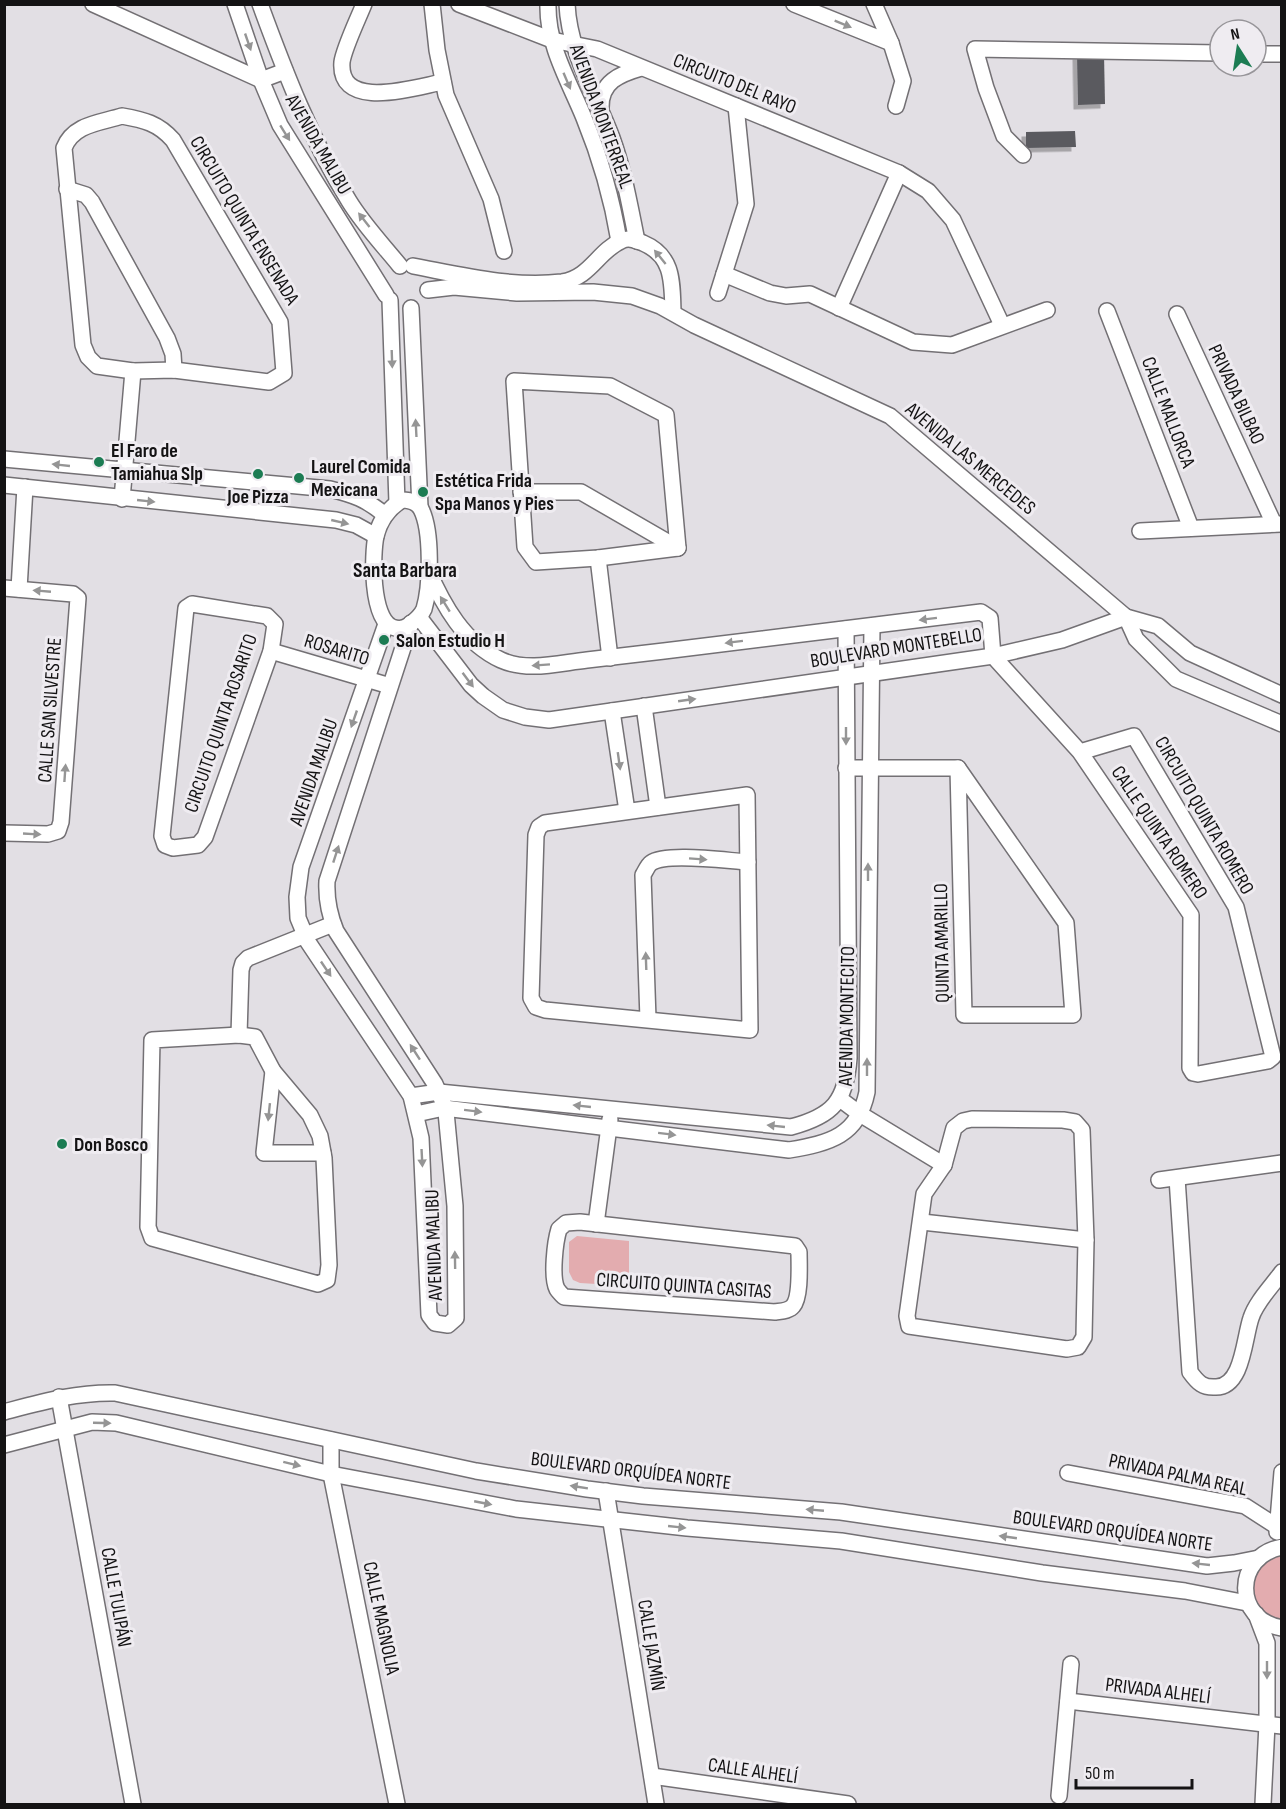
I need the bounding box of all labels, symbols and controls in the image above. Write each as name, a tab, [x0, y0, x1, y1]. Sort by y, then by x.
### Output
north arrow	[1208, 18, 1268, 78]
one-way arrow	[834, 20, 852, 29]
text: N	[1229, 25, 1241, 45]
one-way arrow	[244, 33, 254, 51]
street label: AVENIDA MONTERREAL	[564, 40, 638, 192]
street label: CIRCUITO DEL RAYO	[670, 48, 800, 120]
one-way arrow	[563, 72, 572, 90]
street label: AVENIDA MALIBU	[279, 89, 356, 199]
one-way arrow	[279, 125, 290, 141]
street label: CIRCUITO QUINTA ENSENADA	[184, 132, 304, 310]
one-way arrow	[357, 212, 370, 228]
one-way arrow	[654, 249, 667, 265]
street label: PRIVADA BILBAO	[1203, 341, 1270, 448]
one-way arrow	[387, 349, 396, 368]
street label: CALLE MALLORCA	[1136, 354, 1200, 472]
street label: AVENIDA LAS MERCEDES	[900, 397, 1040, 520]
one-way arrow	[412, 418, 421, 437]
place label: El Faro de Tamiahua Slp	[111, 439, 203, 486]
marker: El Faro de Tamiahua Slp	[92, 455, 106, 469]
place label: Laurel Comida Mexicana	[311, 455, 411, 502]
one-way arrow	[52, 460, 71, 470]
marker: Joe Pizza	[251, 467, 265, 481]
place label: Estética Frida Spa Manos y Pies	[435, 469, 554, 516]
marker: Laurel Comida Mexicana	[292, 471, 306, 485]
place label: Joe Pizza	[226, 485, 289, 509]
marker: Estética Frida Spa Manos y Pies	[416, 485, 430, 499]
one-way arrow	[137, 496, 156, 506]
one-way arrow	[331, 517, 349, 527]
district label: Santa Barbara	[353, 558, 457, 583]
one-way arrow	[33, 586, 52, 596]
one-way arrow	[439, 597, 451, 613]
one-way arrow	[918, 614, 937, 623]
street label: BOULEVARD MONTEBELLO	[809, 623, 984, 673]
street label: ROSARITO	[301, 629, 372, 671]
place label: Salon Estudio H	[396, 629, 505, 653]
street label: CIRCUITO QUINTA ROSARITO	[179, 631, 263, 816]
marker: Salon Estudio H	[377, 633, 391, 647]
street label: CALLE SAN SILVESTRE	[33, 637, 67, 783]
one-way arrow	[725, 638, 744, 647]
one-way arrow	[531, 660, 550, 670]
one-way arrow	[461, 672, 474, 688]
one-way arrow	[678, 696, 697, 705]
one-way arrow	[348, 710, 358, 728]
street label: AVENIDA MALIBU	[284, 716, 343, 830]
one-way arrow	[841, 727, 851, 746]
street label: CIRCUITO QUINTA ROMERO	[1149, 732, 1259, 899]
one-way arrow	[615, 751, 624, 770]
street label: CALLE QUINTA ROMERO	[1106, 761, 1213, 904]
one-way arrow	[60, 763, 70, 782]
one-way arrow	[22, 829, 41, 838]
one-way arrow	[331, 845, 341, 863]
one-way arrow	[688, 854, 707, 864]
one-way arrow	[863, 862, 873, 881]
street label: QUINTA AMARILLO	[929, 883, 955, 1003]
street label: AVENIDA MONTECITO	[834, 946, 860, 1087]
one-way arrow	[642, 951, 651, 970]
one-way arrow	[321, 961, 332, 977]
one-way arrow	[410, 1044, 421, 1060]
one-way arrow	[862, 1057, 872, 1076]
one-way arrow	[572, 1101, 591, 1111]
one-way arrow	[264, 1103, 273, 1122]
one-way arrow	[464, 1106, 483, 1116]
one-way arrow	[766, 1121, 785, 1131]
one-way arrow	[658, 1130, 677, 1139]
place label: Don Bosco	[74, 1133, 148, 1157]
marker: Don Bosco	[55, 1137, 69, 1151]
one-way arrow	[418, 1149, 427, 1168]
street label: AVENIDA MALIBU	[420, 1189, 448, 1302]
one-way arrow	[450, 1250, 460, 1269]
street label: CIRCUITO QUINTA CASITAS	[595, 1268, 772, 1304]
one-way arrow	[93, 1418, 112, 1427]
street label: BOULEVARD ORQUÍDEA NORTE	[529, 1447, 732, 1495]
street label: PRIVADA PALMA REAL	[1106, 1449, 1250, 1501]
one-way arrow	[283, 1460, 301, 1470]
one-way arrow	[569, 1483, 588, 1492]
one-way arrow	[474, 1499, 493, 1508]
one-way arrow	[805, 1505, 824, 1515]
street label: BOULEVARD ORQUÍDEA NORTE	[1011, 1505, 1214, 1557]
one-way arrow	[667, 1522, 686, 1532]
one-way arrow	[998, 1532, 1017, 1541]
street label: CALLE TULIPÁN	[95, 1546, 137, 1649]
street label: CALLE MAGNOLIA	[357, 1560, 405, 1677]
one-way arrow	[1191, 1560, 1210, 1569]
street label: CALLE JAZMÍN	[632, 1598, 670, 1692]
one-way arrow	[1262, 1661, 1272, 1680]
street label: PRIVADA ALHELÍ	[1104, 1673, 1212, 1709]
scale bar	[1076, 1752, 1192, 1790]
street label: CALLE ALHELÍ	[706, 1753, 799, 1789]
text: 50 m	[1085, 1763, 1115, 1784]

